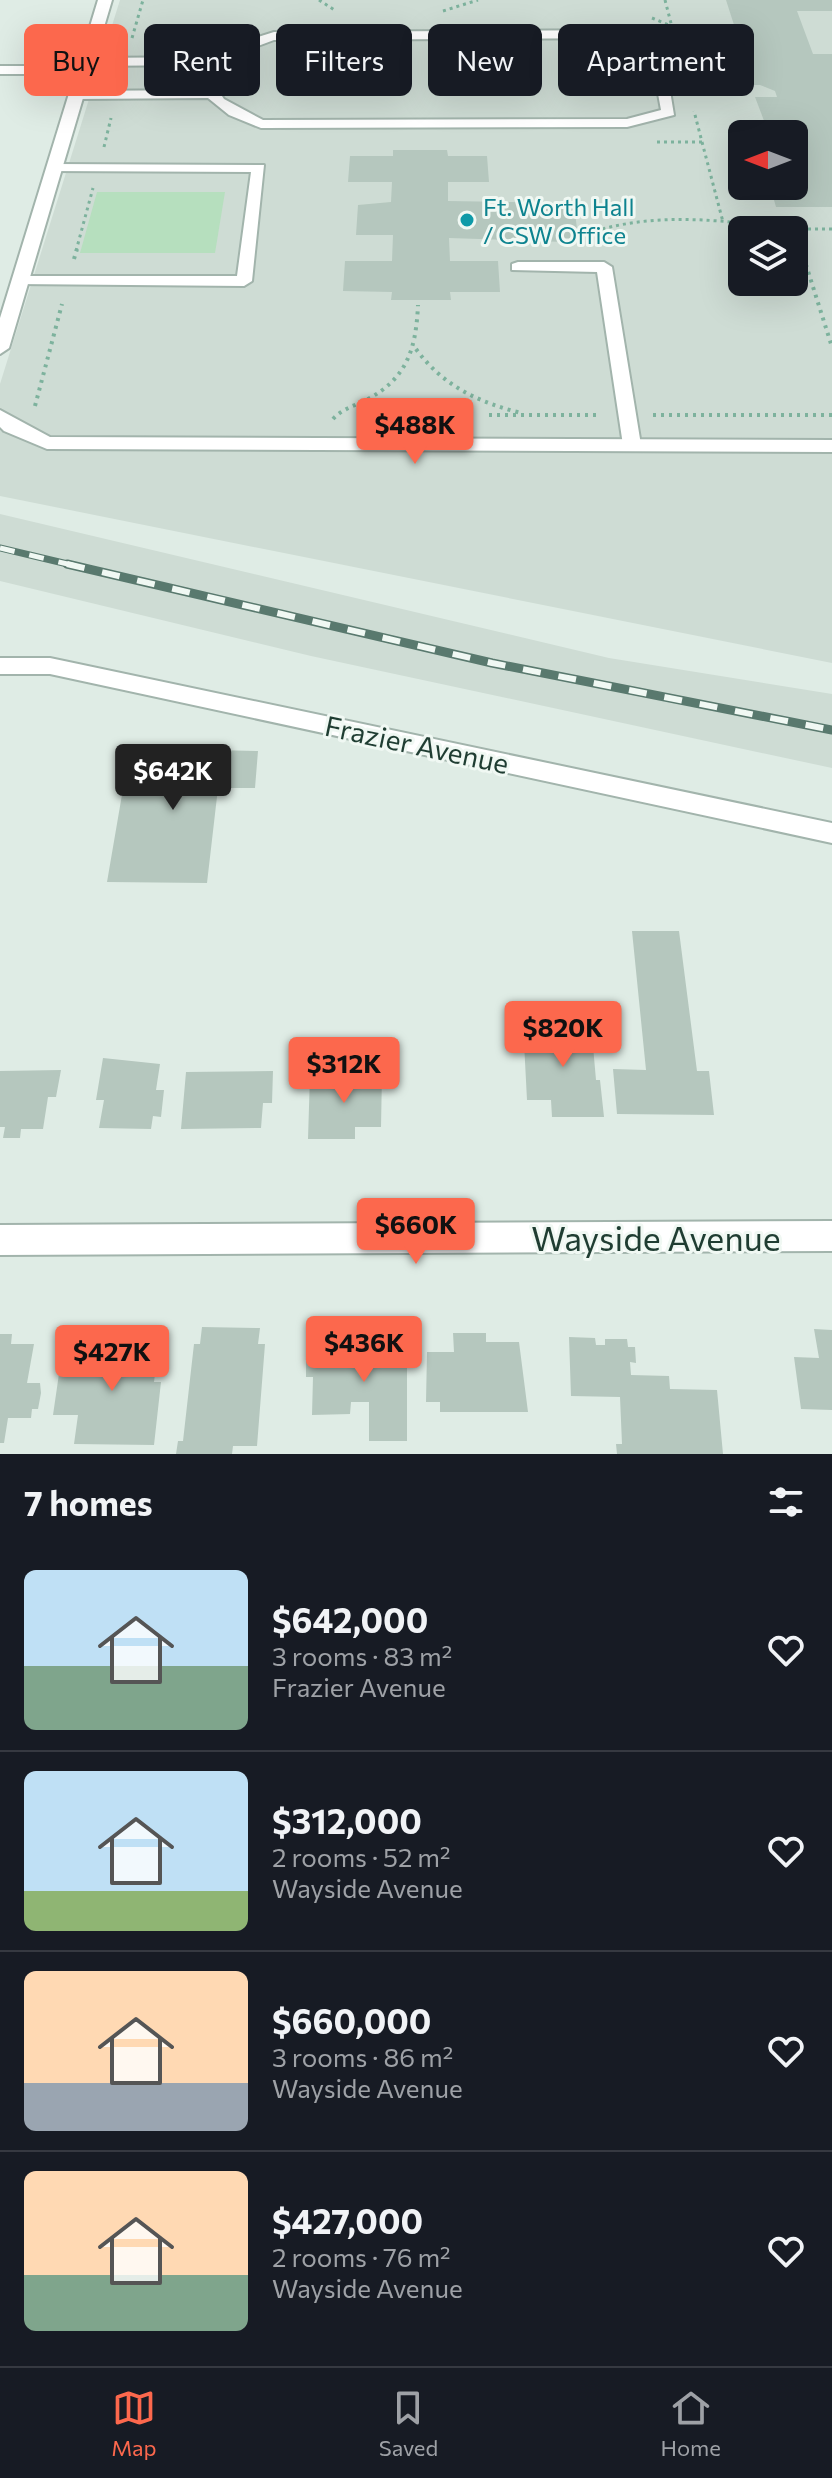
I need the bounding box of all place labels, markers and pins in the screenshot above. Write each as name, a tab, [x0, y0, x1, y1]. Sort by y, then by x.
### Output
place label: Ft. Worth Hall / CSW Office	[483, 192, 635, 249]
marker: Ft. Worth Hall / CSW Office	[458, 211, 476, 229]
pin: $488K	[359, 398, 471, 466]
pin: $642K	[117, 744, 229, 812]
pin: $820K	[507, 1001, 619, 1069]
pin: $312K	[288, 1037, 400, 1105]
pin: $660K	[360, 1198, 472, 1266]
pin: $436K	[308, 1316, 420, 1384]
pin: $427K	[56, 1325, 168, 1393]

